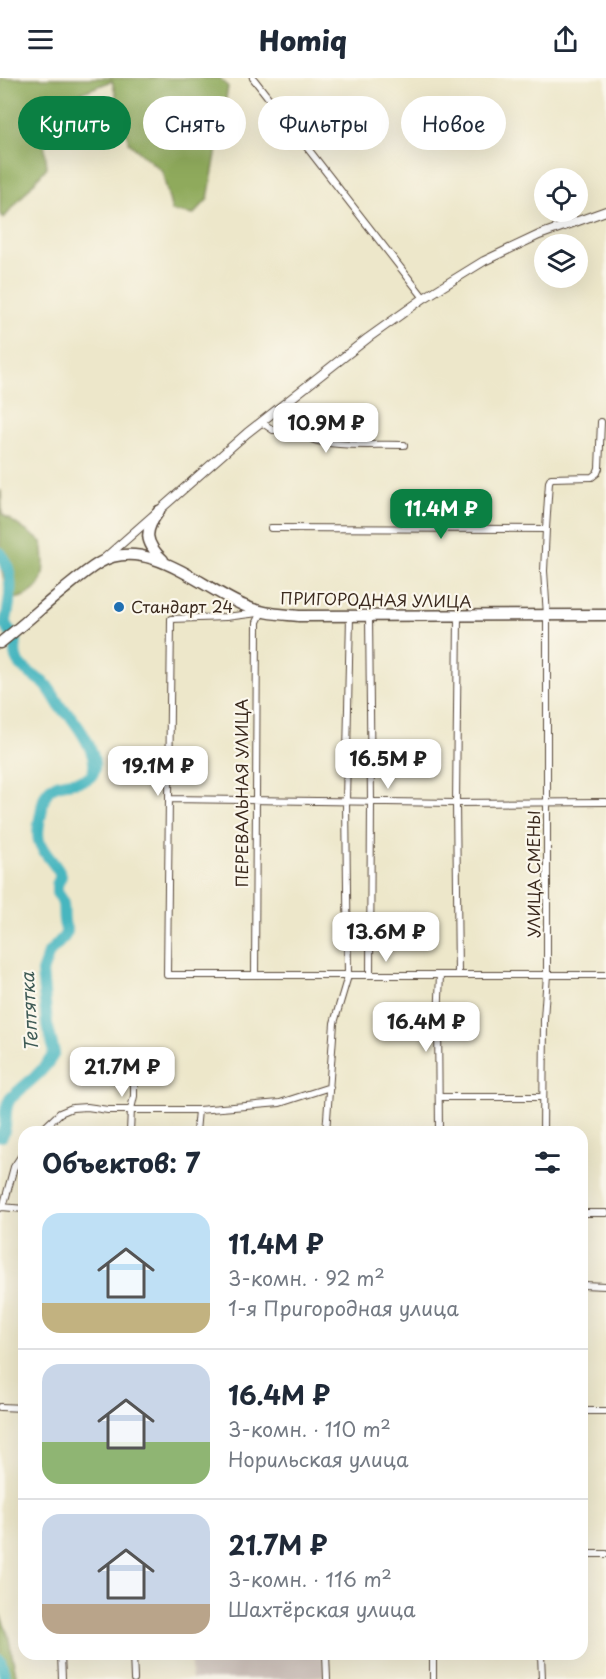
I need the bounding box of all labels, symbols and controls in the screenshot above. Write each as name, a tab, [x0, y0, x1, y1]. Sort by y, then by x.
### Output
text: Homiq	[259, 19, 347, 60]
icon: menu	[24, 23, 57, 56]
icon: share	[549, 23, 582, 56]
chip: Купить	[18, 96, 131, 150]
chip: Снять	[143, 96, 246, 150]
chip: Фильтры	[258, 96, 389, 150]
chip: Новое	[401, 96, 506, 150]
map controls	[534, 168, 588, 288]
button: locate	[534, 168, 588, 222]
button: layers	[534, 234, 588, 288]
pin: 10.9M ₽	[271, 403, 381, 454]
text: 10.9M ₽	[287, 407, 365, 437]
pin: 11.4M ₽	[386, 489, 496, 540]
text: 11.4M ₽	[404, 493, 478, 523]
street label: ПРИГОРОДНАЯ УЛИЦА	[280, 585, 472, 613]
place label: Стандарт 24	[131, 594, 233, 618]
marker: Стандарт 24	[112, 600, 126, 614]
street label: ПЕРЕВАЛЬНАЯ УЛИЦА	[229, 699, 253, 887]
pin: 16.5M ₽	[333, 739, 443, 790]
text: 16.5M ₽	[349, 743, 427, 773]
pin: 19.1M ₽	[103, 746, 213, 797]
text: 19.1M ₽	[122, 750, 194, 780]
street label: УЛИЦА СМЕНЫ	[521, 810, 545, 938]
pin: 13.6M ₽	[331, 912, 441, 963]
text: 13.6M ₽	[346, 916, 426, 946]
water label: Тептятка	[13, 971, 44, 1053]
pin: 16.4M ₽	[371, 1002, 481, 1053]
text: 16.4M ₽	[387, 1006, 465, 1036]
pin: 21.7M ₽	[67, 1047, 177, 1098]
text: 21.7M ₽	[84, 1051, 160, 1081]
text: Объектов: 7	[42, 1143, 200, 1182]
icon: filters	[531, 1146, 564, 1179]
text: 11.4M ₽	[228, 1224, 324, 1263]
icon: home	[90, 1237, 162, 1309]
text: 3-комн. · 92 m²	[228, 1263, 385, 1293]
text: 1-я Пригородная улица	[228, 1293, 459, 1323]
text: 16.4M ₽	[228, 1375, 330, 1414]
icon: home	[90, 1388, 162, 1460]
text: 3-комн. · 110 m²	[228, 1414, 391, 1444]
text: Норильская улица	[228, 1444, 409, 1474]
text: 21.7M ₽	[228, 1525, 327, 1564]
icon: home	[90, 1538, 162, 1610]
text: 3-комн. · 116 m²	[228, 1564, 392, 1594]
text: Шахтёрская улица	[228, 1594, 416, 1624]

